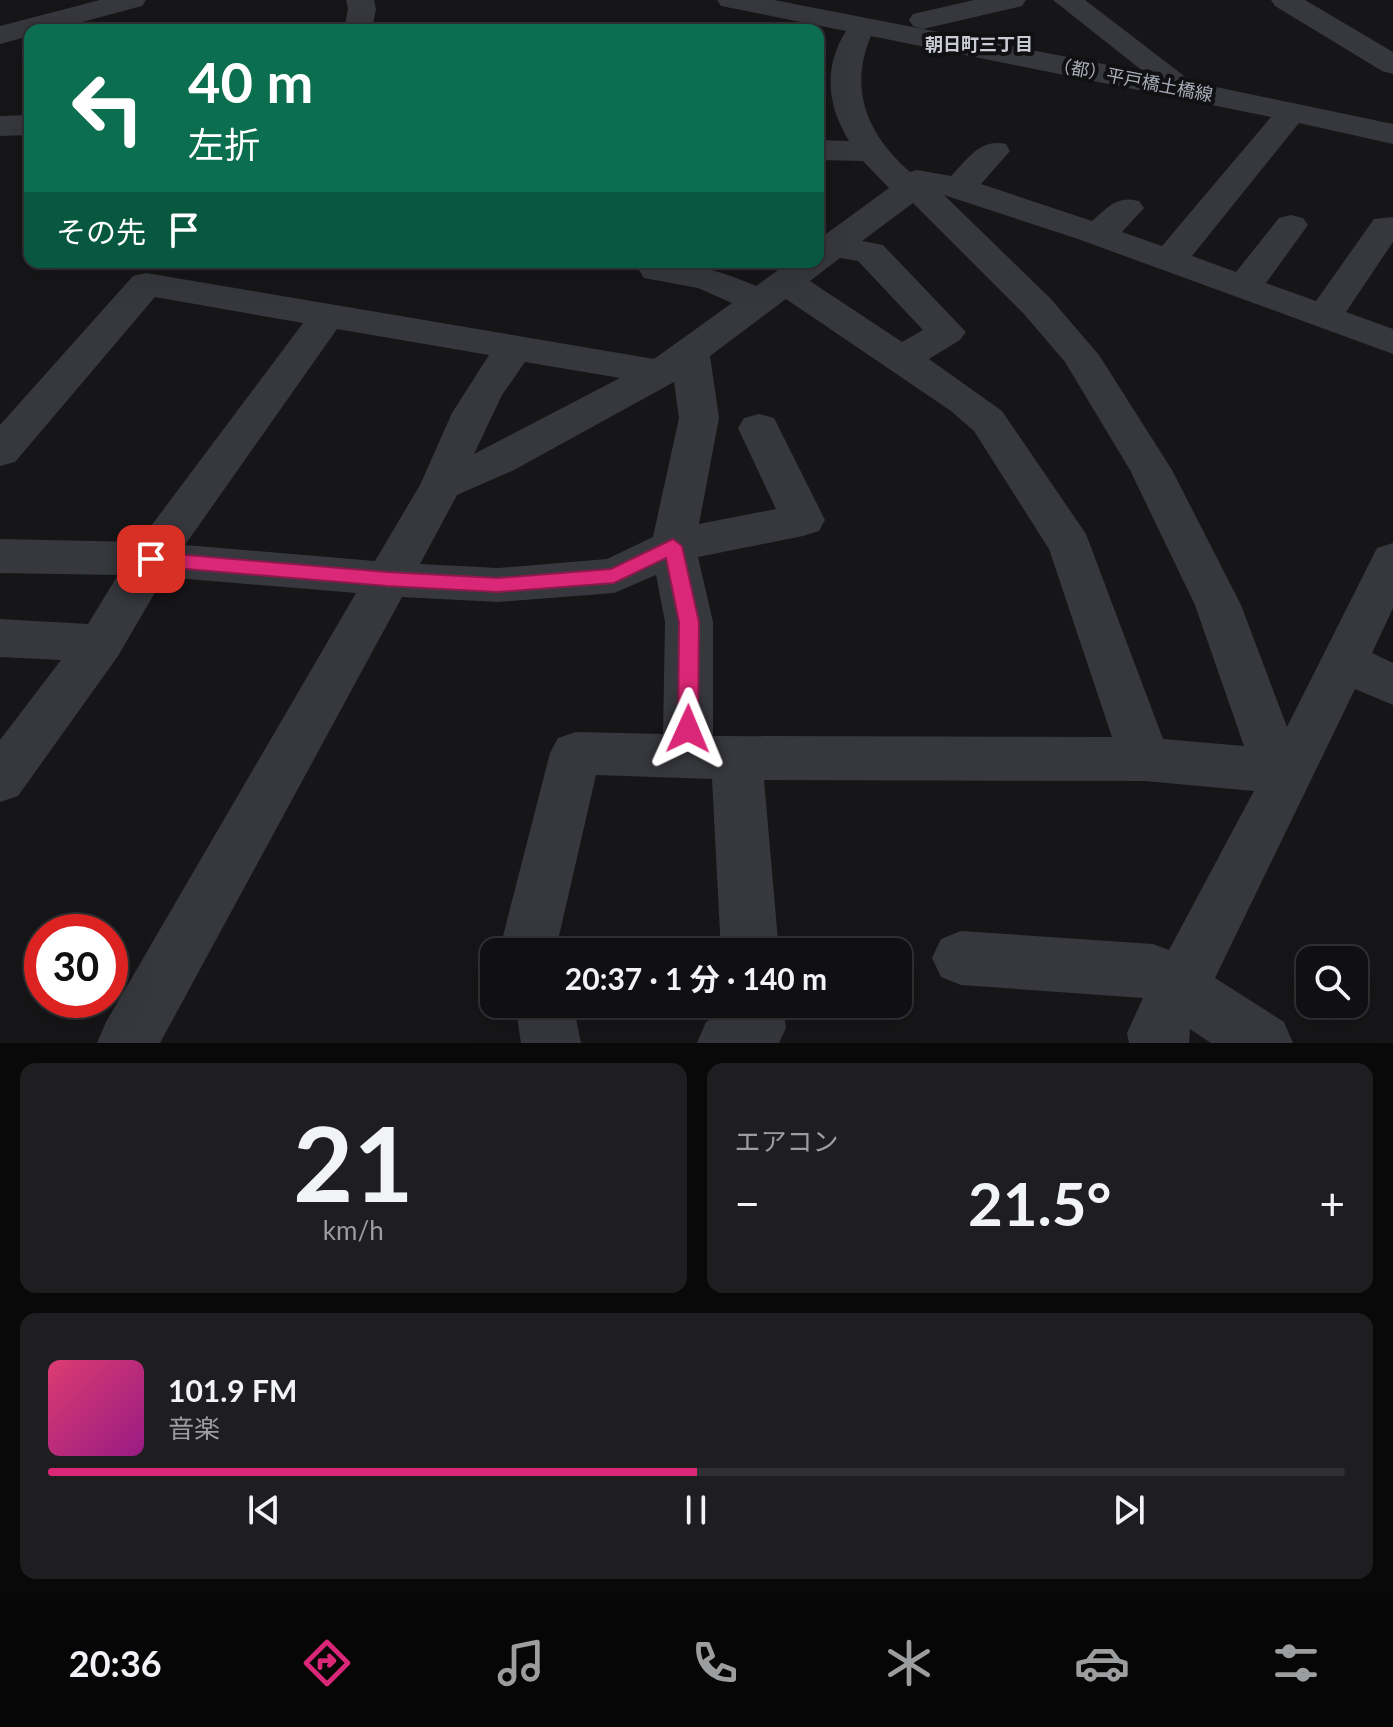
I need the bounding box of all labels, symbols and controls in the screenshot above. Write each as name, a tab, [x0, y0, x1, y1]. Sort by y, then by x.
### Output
district label: 朝日町三丁目	[925, 33, 1033, 55]
text: 40 m	[188, 48, 313, 115]
street label: （都）平戸橋土橋線	[1052, 53, 1215, 105]
icon: left	[56, 56, 160, 160]
text: 左折	[188, 122, 260, 166]
icon: arrive	[162, 208, 206, 252]
text: その先	[56, 213, 146, 249]
pin	[117, 525, 185, 593]
icon: arrive	[129, 537, 173, 581]
position arrow	[646, 687, 730, 771]
speed limit sign: 30	[24, 914, 128, 1018]
map controls	[1296, 946, 1368, 1018]
button: search	[1296, 946, 1368, 1018]
text: 20:37 · 1 分 · 140 m	[565, 960, 827, 996]
text: 21	[293, 1099, 414, 1224]
text: エアコン	[735, 1125, 839, 1157]
text: 21.5°	[968, 1167, 1112, 1239]
text: −	[735, 1177, 760, 1229]
text: +	[1319, 1177, 1345, 1229]
text: km/h	[323, 1214, 384, 1246]
text: 101.9 FM	[168, 1372, 297, 1408]
text: 音楽	[168, 1412, 220, 1444]
icon: previous	[242, 1488, 286, 1532]
icon: pause	[674, 1488, 718, 1532]
icon: next	[1107, 1488, 1151, 1532]
icon: directions	[299, 1635, 355, 1691]
icon: music	[493, 1635, 549, 1691]
icon: phone	[687, 1635, 743, 1691]
icon: climate	[881, 1635, 937, 1691]
icon: car	[1074, 1635, 1130, 1691]
icon: filters	[1268, 1635, 1324, 1691]
text: 20:36	[69, 1641, 162, 1685]

